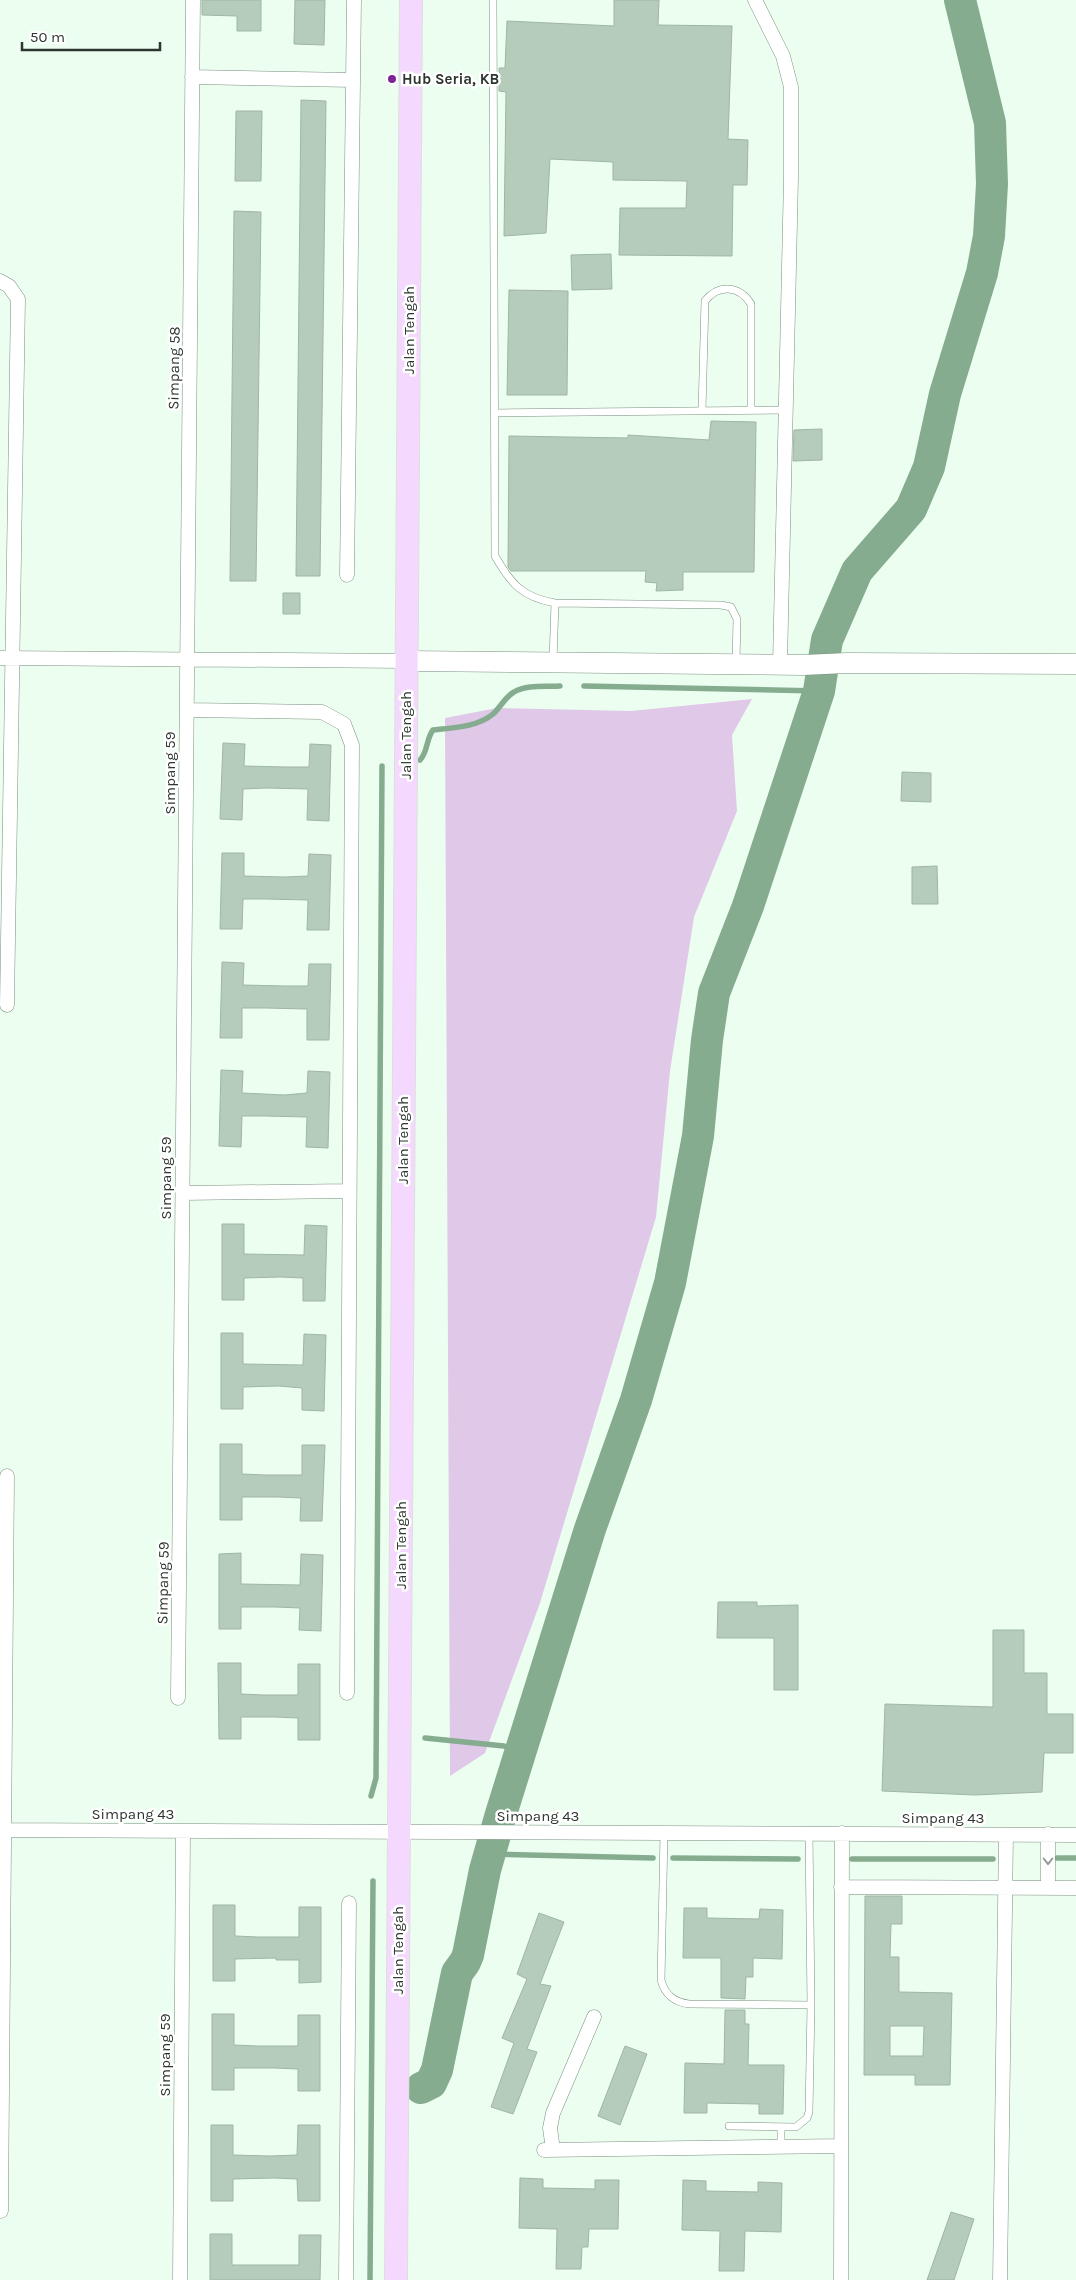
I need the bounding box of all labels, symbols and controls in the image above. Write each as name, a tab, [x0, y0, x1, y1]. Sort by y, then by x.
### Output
scale bar	[22, 20, 160, 52]
text: 50 m	[30, 28, 65, 46]
place label: Hub Seria, KB	[402, 70, 499, 88]
marker: Hub Seria, KB	[386, 73, 398, 85]
street label: Jalan Tengah	[400, 286, 418, 374]
street label: Simpang 58	[164, 326, 184, 410]
street label: Jalan Tengah	[397, 691, 415, 779]
street label: Simpang 59	[161, 732, 179, 814]
street label: Jalan Tengah	[394, 1096, 412, 1184]
street label: Simpang 59	[157, 1137, 175, 1219]
street label: Jalan Tengah	[392, 1501, 410, 1589]
street label: Simpang 59	[153, 1541, 173, 1625]
street label: Simpang 43	[92, 1805, 174, 1823]
street label: Simpang 43	[497, 1807, 579, 1825]
street label: Simpang 43	[902, 1809, 984, 1827]
one-way arrow	[1043, 1858, 1053, 1865]
street label: Jalan Tengah	[389, 1906, 407, 1994]
street label: Simpang 59	[156, 2014, 174, 2096]

